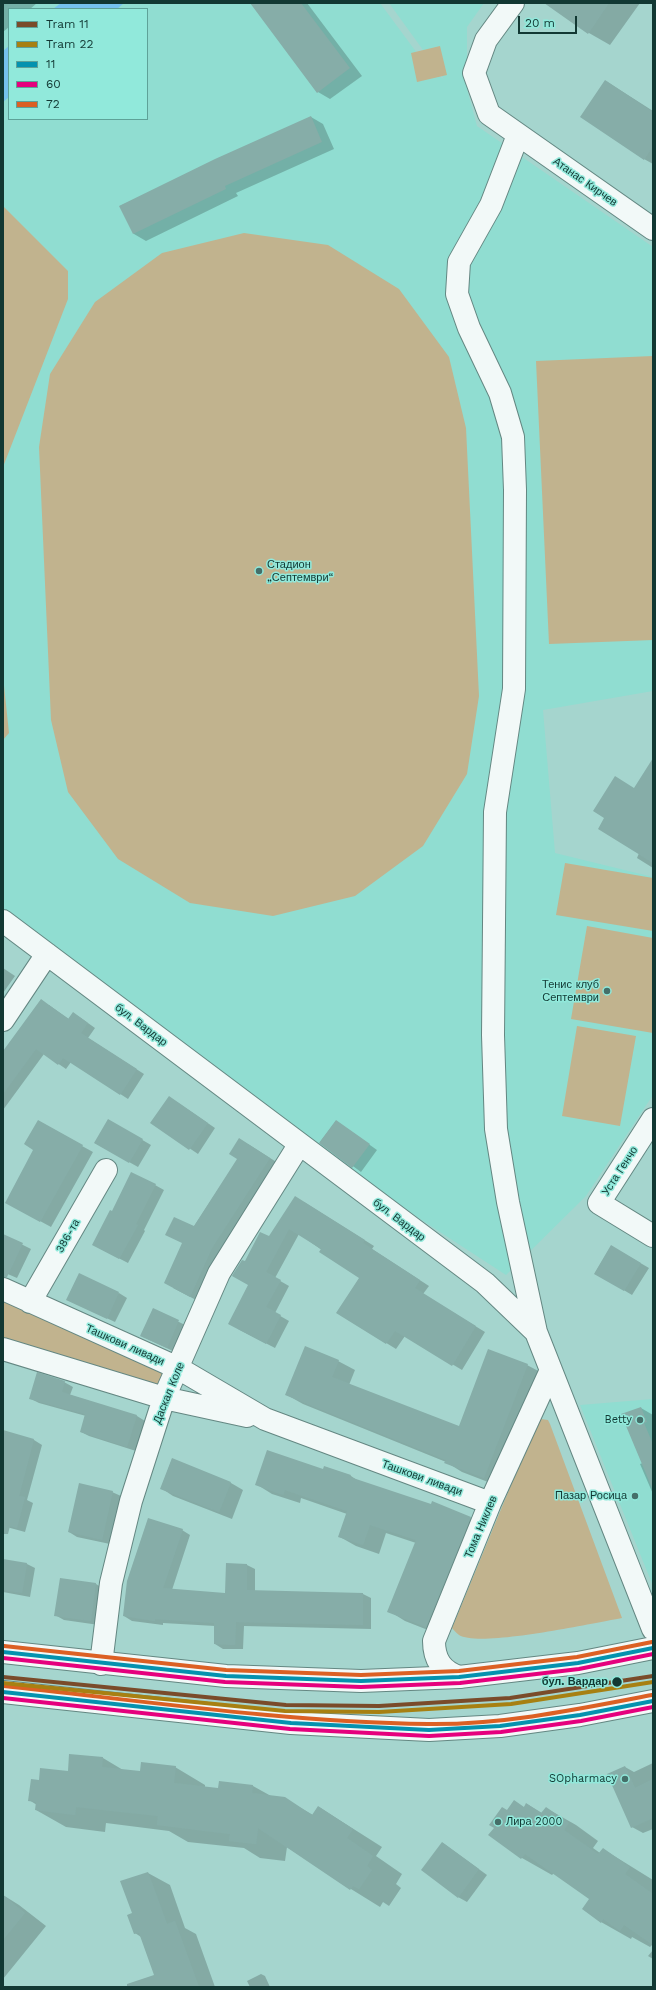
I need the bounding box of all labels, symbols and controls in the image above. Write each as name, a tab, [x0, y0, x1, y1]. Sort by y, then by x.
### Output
legend	[8, 8, 148, 120]
scale bar	[520, 8, 579, 34]
text: 20 m	[525, 16, 555, 30]
text: Tram 11	[46, 17, 89, 31]
text: Tram 22	[46, 37, 93, 51]
text: 11	[46, 57, 55, 71]
text: 60	[46, 77, 61, 91]
text: 72	[46, 97, 60, 111]
street label: Атанас Кирчев	[550, 155, 620, 209]
place label: Стадион „Септември“	[267, 558, 333, 584]
marker: Стадион „Септември“	[254, 566, 264, 576]
place label: Тенис клуб Септември	[542, 978, 599, 1004]
marker: Тенис клуб Септември	[602, 986, 612, 996]
street label: бул. Вардар	[112, 1001, 170, 1049]
street label: Уста Генчо	[599, 1144, 641, 1198]
street label: бул. Вардар	[370, 1196, 428, 1244]
street label: 386-та	[53, 1217, 83, 1255]
street label: Ташкови ливади	[84, 1322, 166, 1368]
street label: Даскал Коле	[151, 1360, 187, 1426]
place label: Betty	[604, 1413, 632, 1427]
marker: Betty	[635, 1415, 645, 1425]
street label: Ташкови ливади	[380, 1457, 464, 1499]
place label: Пазар Росица	[555, 1489, 627, 1503]
marker: Пазар Росица	[630, 1491, 640, 1501]
street label: Тома Никлев	[462, 1494, 500, 1560]
place label: бул. Вардар	[542, 1675, 608, 1689]
marker: бул. Вардар	[610, 1675, 624, 1689]
place label: SOpharmacy	[549, 1772, 617, 1786]
marker: SOpharmacy	[620, 1774, 630, 1784]
place label: Лира 2000	[506, 1815, 562, 1829]
marker: Лира 2000	[493, 1817, 503, 1827]

